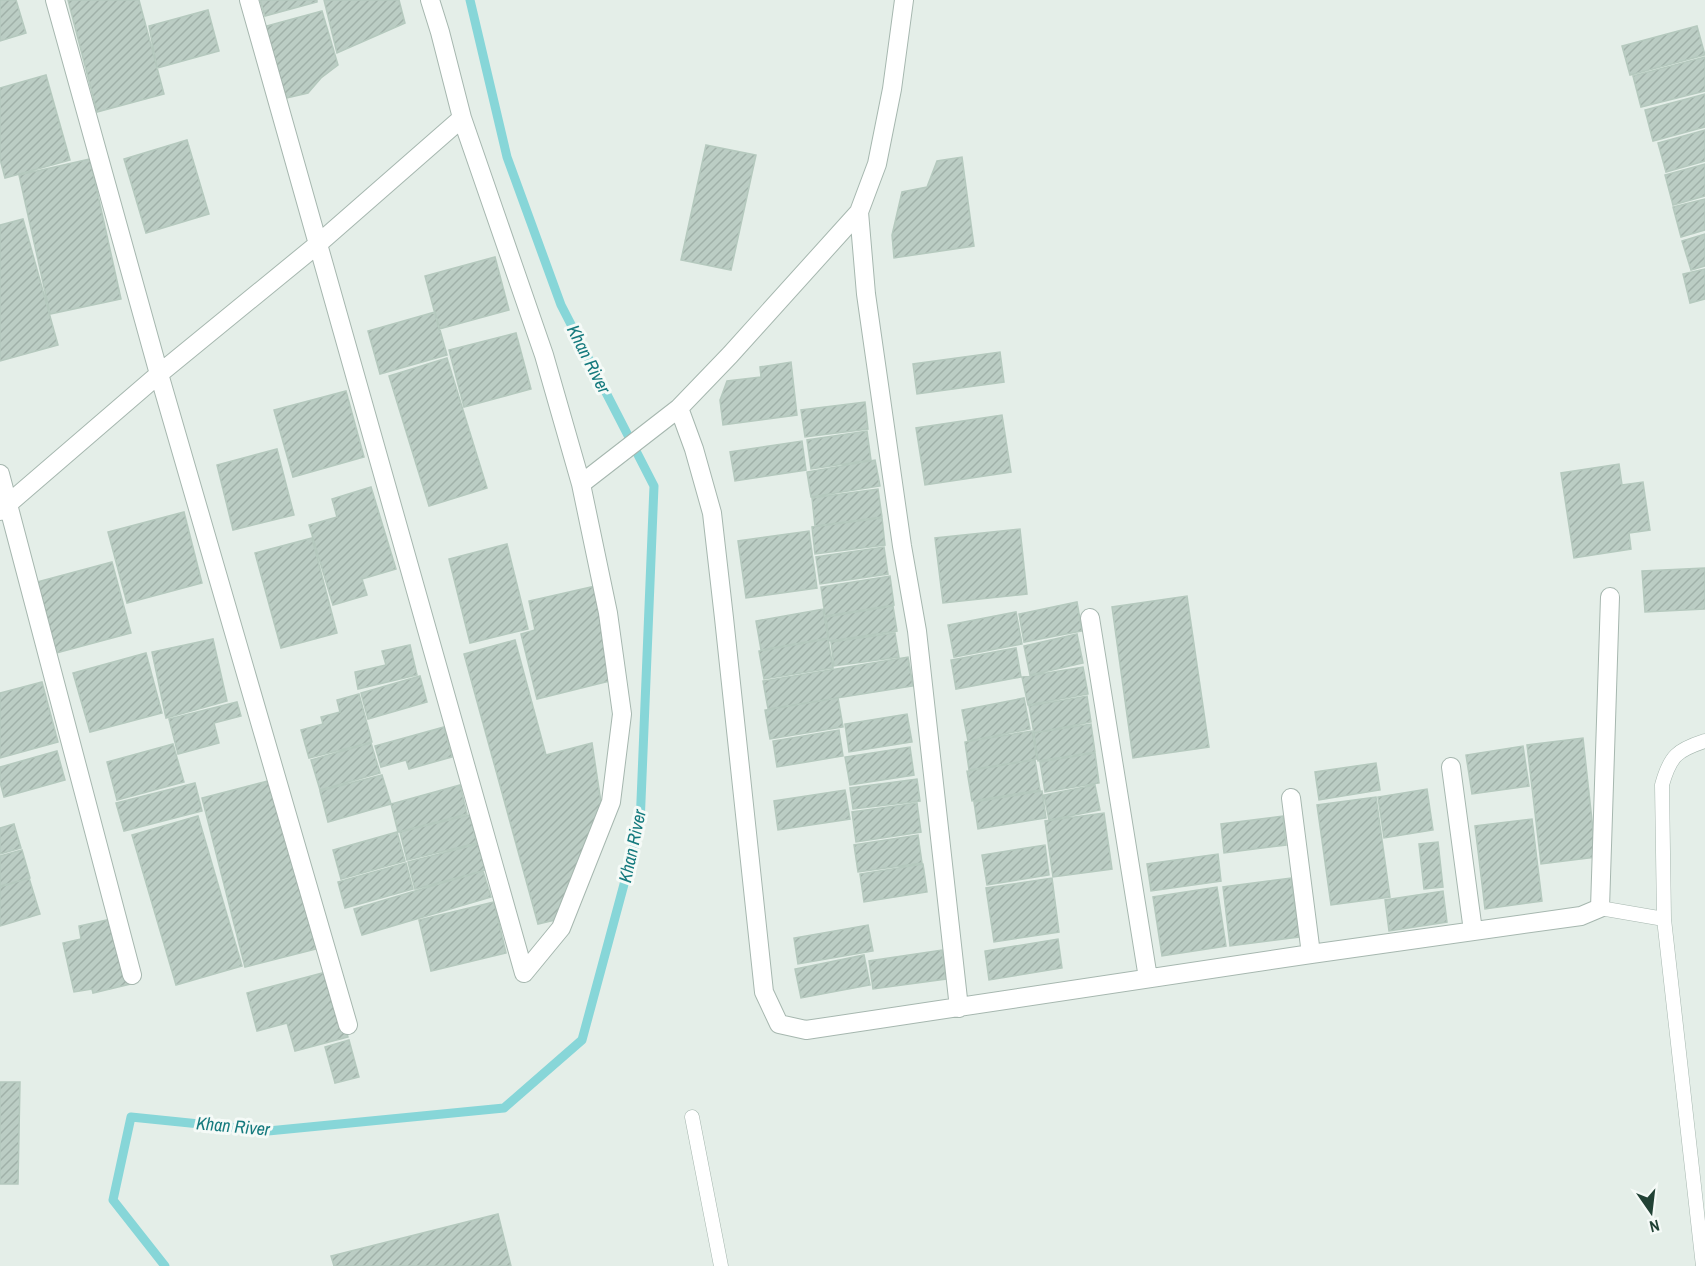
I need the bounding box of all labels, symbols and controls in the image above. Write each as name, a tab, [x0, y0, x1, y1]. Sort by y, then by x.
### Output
water label: Khan River	[561, 320, 617, 399]
water label: Khan River	[612, 806, 652, 885]
water label: Khan River	[195, 1110, 272, 1142]
north arrow	[1621, 1182, 1681, 1242]
text: N	[1647, 1215, 1662, 1238]

